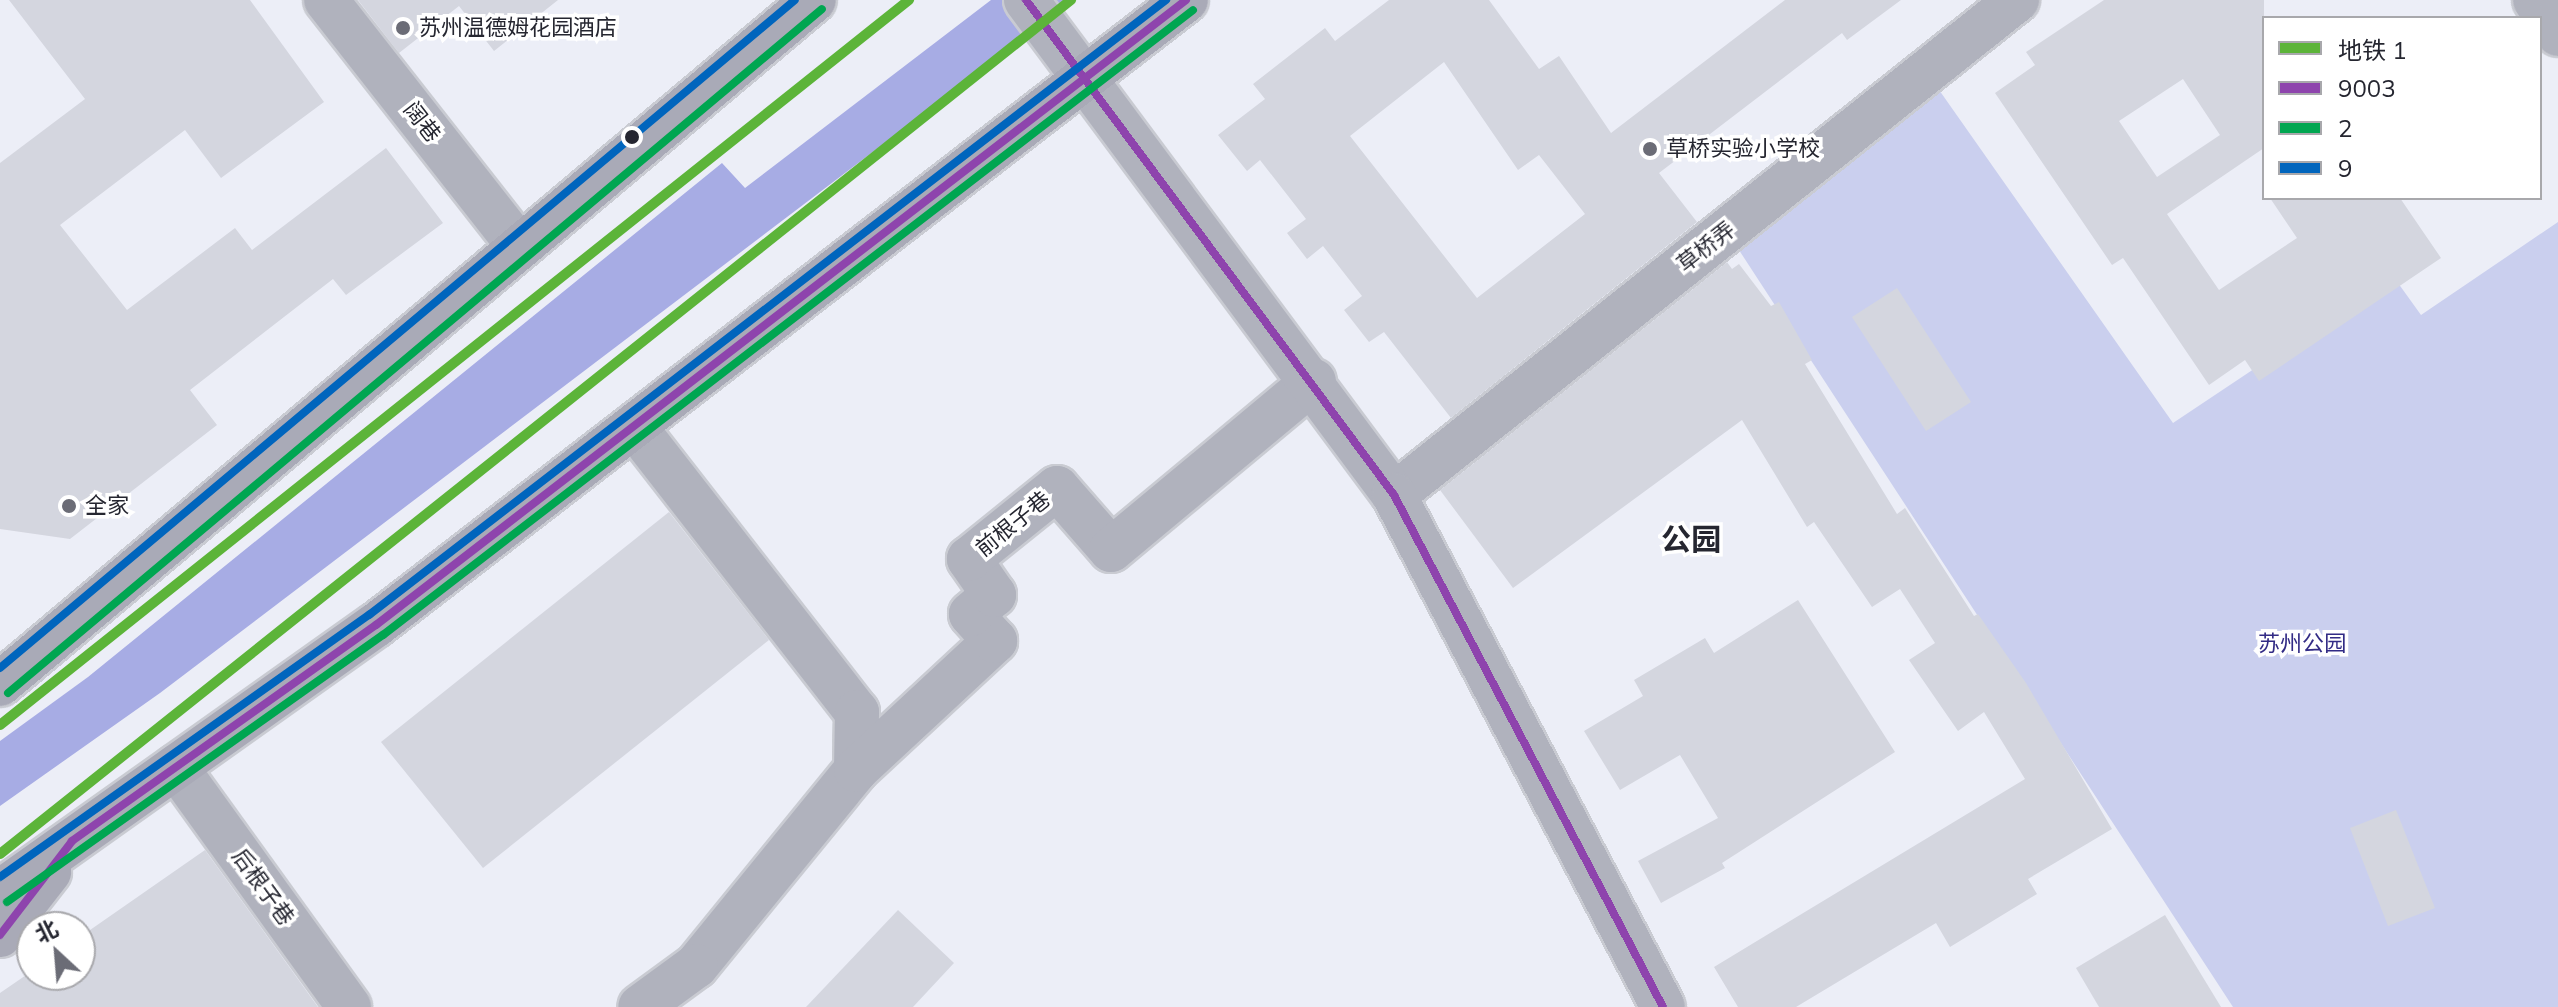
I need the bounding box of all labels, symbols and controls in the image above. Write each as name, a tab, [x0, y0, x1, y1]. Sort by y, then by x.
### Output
place label: 苏州温德姆花园酒店	[419, 15, 617, 41]
legend	[2262, 16, 2542, 200]
marker: 苏州温德姆花园酒店	[394, 19, 412, 37]
text: 地铁 1	[2338, 35, 2407, 65]
text: 9003	[2338, 73, 2396, 103]
street label: 阔巷	[398, 97, 446, 147]
text: 2	[2338, 113, 2352, 143]
unlabelled marker	[624, 129, 640, 145]
place label: 草桥实验小学校	[1666, 136, 1820, 162]
marker: 草桥实验小学校	[1641, 140, 1659, 158]
text: 9	[2338, 153, 2352, 183]
street label: 草桥弄	[1672, 216, 1740, 278]
street label: 前根子巷	[970, 486, 1056, 562]
place label: 全家	[85, 493, 129, 519]
marker: 全家	[60, 497, 78, 515]
district label: 公园	[1661, 521, 1721, 557]
park label: 苏州公园	[2258, 631, 2346, 657]
street label: 后根子巷	[226, 844, 300, 930]
north arrow	[16, 911, 96, 991]
text: 北	[30, 914, 62, 949]

